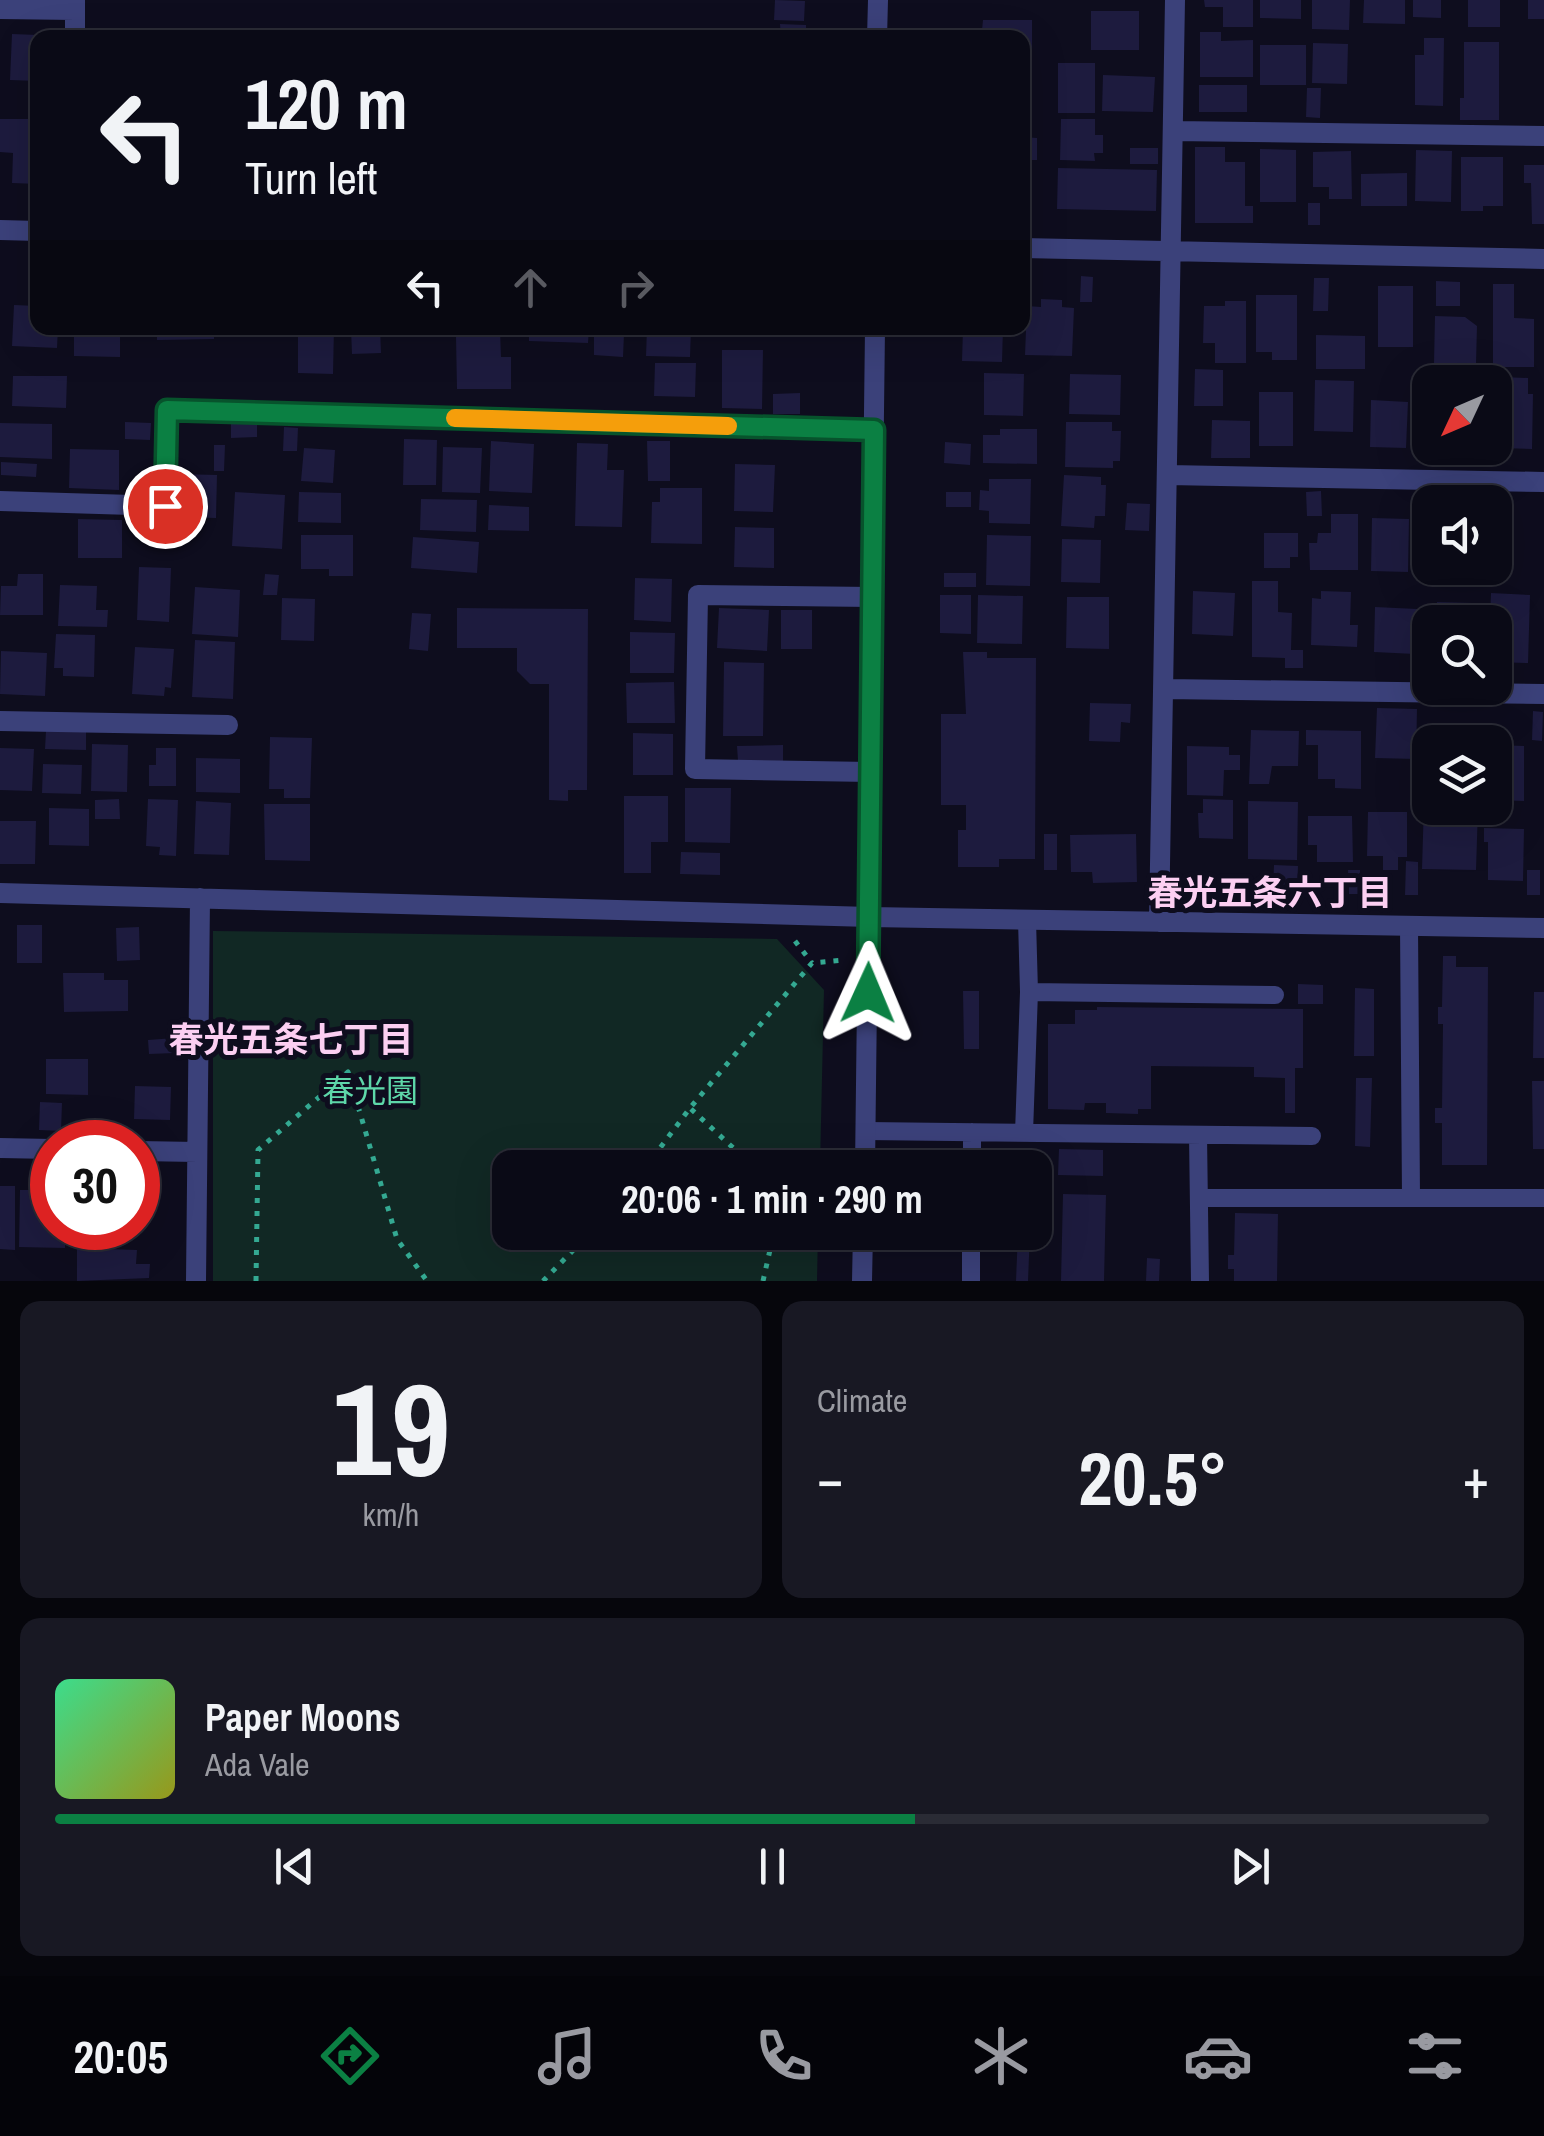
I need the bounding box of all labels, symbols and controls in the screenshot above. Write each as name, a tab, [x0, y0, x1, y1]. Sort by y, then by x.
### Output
text: 120 m	[245, 57, 408, 151]
icon: left	[80, 70, 210, 200]
text: Turn left	[245, 147, 377, 208]
icon: left	[398, 260, 453, 315]
icon: ahead	[503, 260, 558, 315]
icon: right	[608, 260, 663, 315]
north arrow	[1412, 365, 1512, 465]
map controls	[1412, 365, 1512, 825]
pin	[123, 464, 208, 549]
icon: arrive	[138, 479, 193, 534]
button: sound	[1412, 485, 1512, 585]
button: search	[1412, 605, 1512, 705]
button: layers	[1412, 725, 1512, 825]
district label: 春光五条六丁目	[1147, 869, 1393, 916]
position arrow	[816, 941, 920, 1045]
district label: 春光五条七丁目	[168, 1016, 414, 1063]
park label: 春光園	[322, 1069, 418, 1112]
speed limit sign: 30	[30, 1120, 160, 1250]
text: 20:06 · 1 min · 290 m	[621, 1174, 923, 1225]
text: 19	[332, 1340, 450, 1516]
text: Climate	[817, 1379, 907, 1422]
text: 20.5°	[1078, 1427, 1228, 1528]
text: −	[817, 1441, 843, 1515]
text: +	[1463, 1441, 1489, 1515]
text: km/h	[363, 1493, 419, 1536]
text: Paper Moons	[205, 1692, 401, 1743]
text: Ada Vale	[205, 1743, 310, 1786]
icon: previous	[267, 1839, 322, 1894]
icon: pause	[745, 1839, 800, 1894]
icon: next	[1223, 1839, 1278, 1894]
icon: directions	[315, 2021, 385, 2091]
icon: music	[532, 2021, 602, 2091]
icon: phone	[749, 2021, 819, 2091]
icon: climate	[966, 2021, 1036, 2091]
icon: car	[1183, 2021, 1253, 2091]
icon: filters	[1400, 2021, 1470, 2091]
text: 20:05	[74, 2026, 168, 2087]

